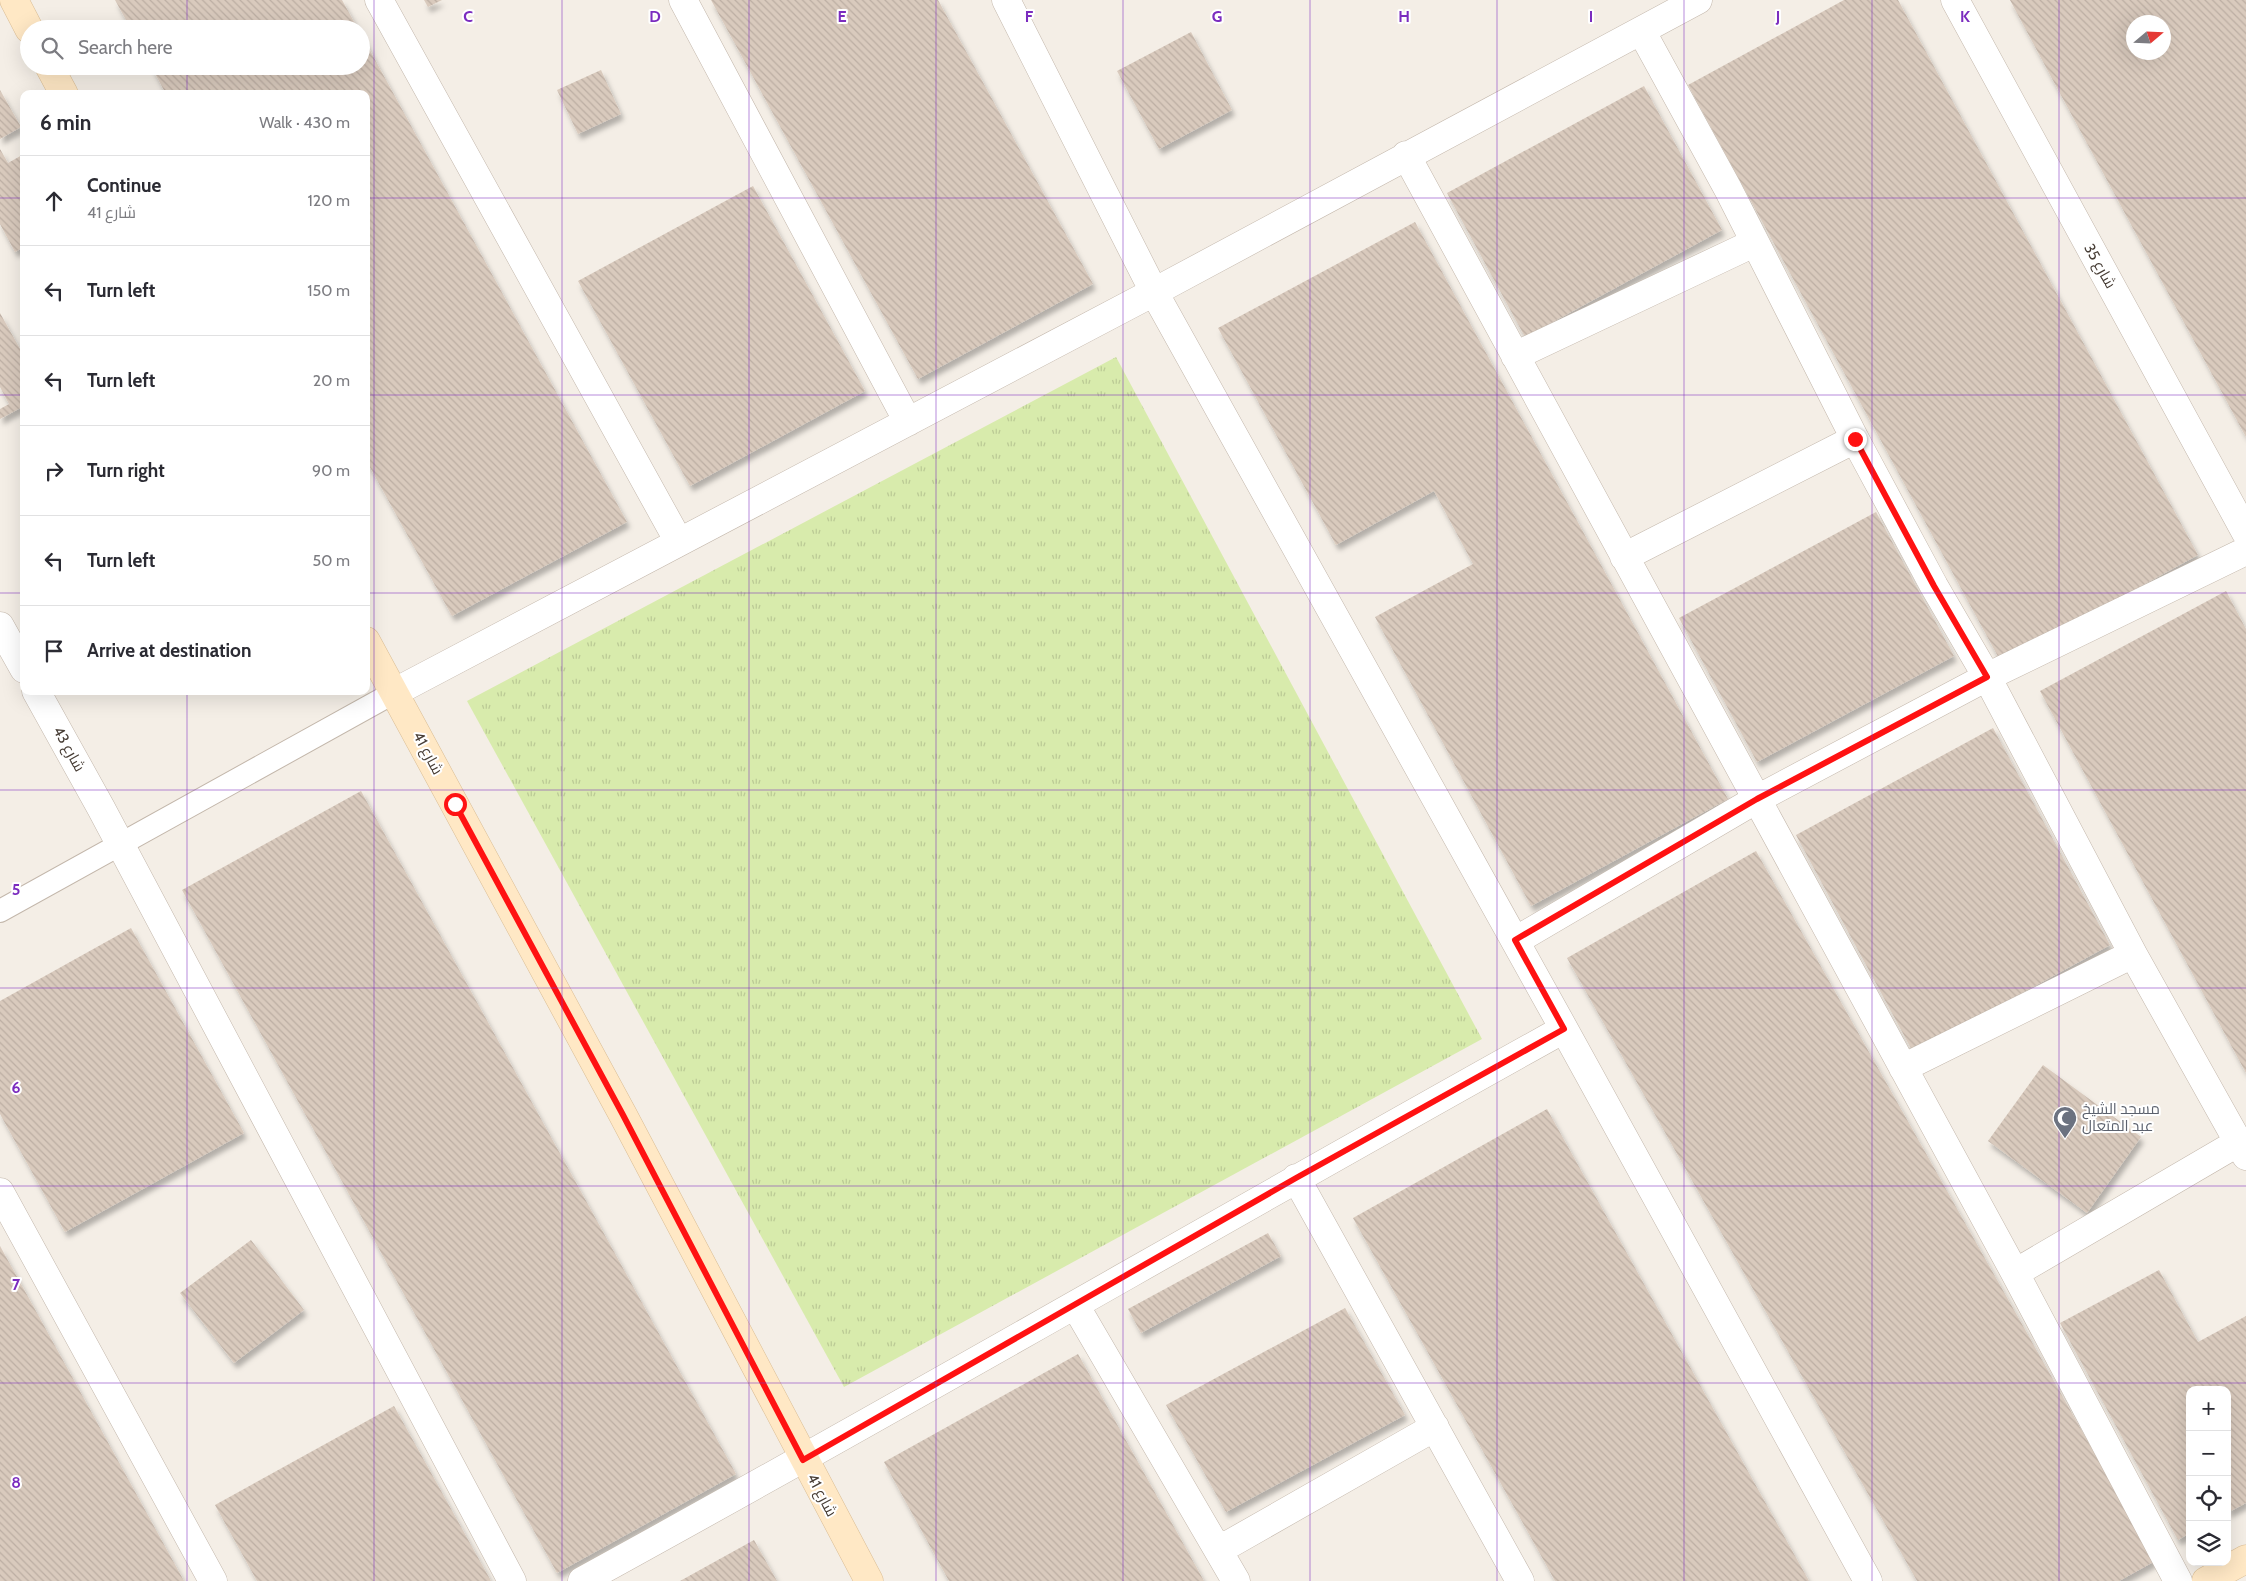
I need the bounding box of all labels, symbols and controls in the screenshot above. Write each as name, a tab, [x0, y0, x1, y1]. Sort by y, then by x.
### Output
text: C	[463, 7, 473, 26]
text: D	[649, 7, 661, 26]
text: E	[837, 7, 847, 26]
text: F	[1025, 7, 1034, 26]
text: G	[1212, 7, 1222, 26]
text: H	[1398, 7, 1410, 26]
text: I	[1589, 7, 1593, 26]
text: J	[1775, 7, 1780, 26]
text: K	[1960, 7, 1970, 26]
north arrow	[2126, 15, 2171, 60]
search box	[20, 20, 370, 75]
icon: search	[38, 34, 66, 62]
text: Search here	[78, 36, 172, 59]
text: 6 min	[40, 110, 91, 135]
text: Walk · 430 m	[259, 113, 350, 132]
text: Continue	[87, 174, 161, 197]
icon: ahead	[40, 187, 68, 215]
text: 120 m	[308, 191, 350, 210]
text: شارع 41	[87, 203, 136, 222]
street label: شارع 35	[2079, 240, 2120, 293]
icon: left	[40, 277, 68, 305]
text: Turn left	[87, 279, 155, 302]
text: 150 m	[307, 281, 350, 300]
icon: left	[40, 367, 68, 395]
text: Turn left	[87, 369, 155, 392]
text: 20 m	[313, 371, 350, 390]
route end	[1844, 428, 1867, 451]
icon: right	[40, 457, 68, 485]
text: Turn right	[87, 459, 165, 482]
text: 90 m	[312, 461, 350, 480]
icon: left	[40, 547, 68, 575]
text: Turn left	[87, 549, 155, 572]
text: 50 m	[313, 551, 350, 570]
icon: arrive	[40, 637, 68, 665]
text: Arrive at destination	[87, 639, 251, 662]
street label: شارع 43	[47, 723, 89, 776]
street label: شارع 41	[407, 728, 447, 778]
route start	[444, 793, 467, 816]
text: 5	[12, 880, 20, 899]
text: 6	[12, 1078, 21, 1097]
place label: مسجد الشيخ عبد المتعال	[2082, 1100, 2160, 1135]
mosque icon: مسجد الشيخ عبد المتعال	[2052, 1105, 2078, 1139]
text: 7	[12, 1275, 21, 1294]
map controls	[2186, 1386, 2231, 1566]
button: +	[2186, 1386, 2231, 1431]
button: −	[2186, 1431, 2231, 1476]
street label: شارع 41	[801, 1470, 841, 1520]
text: 8	[11, 1473, 21, 1492]
button: locate	[2186, 1476, 2231, 1521]
button: layers	[2186, 1521, 2231, 1566]

